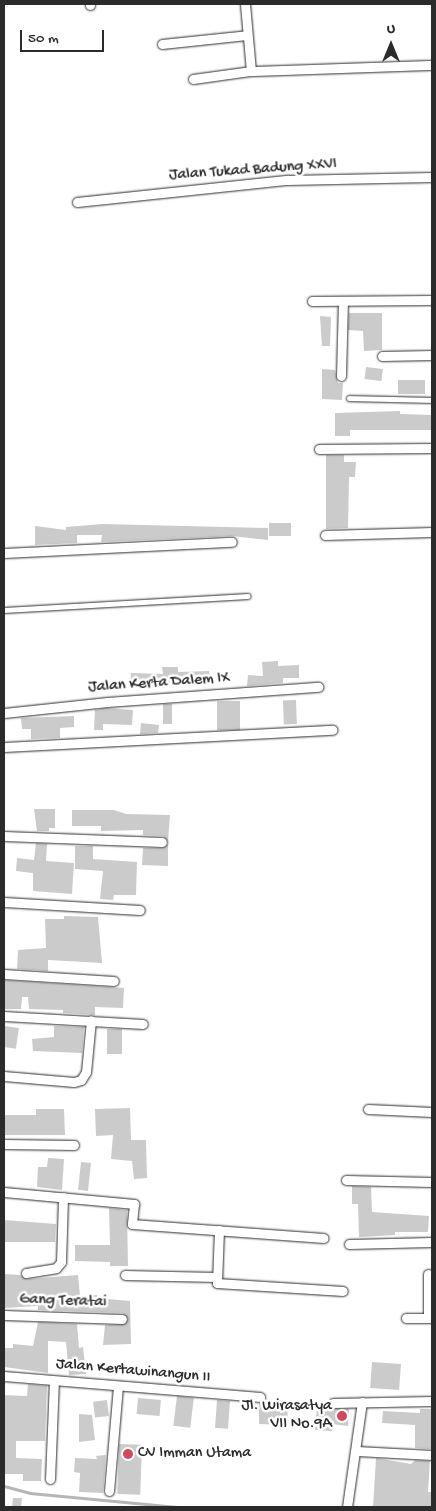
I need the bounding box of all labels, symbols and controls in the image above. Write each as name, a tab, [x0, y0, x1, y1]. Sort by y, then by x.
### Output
scale bar	[22, 20, 106, 52]
north arrow	[366, 20, 416, 70]
text: U	[387, 21, 395, 38]
text: 50 m	[28, 30, 59, 48]
street label: Jalan Tukad Badung XXVI	[168, 156, 338, 186]
street label: Jalan Kerta Dalem IX	[88, 669, 230, 699]
street label: Gang Teratai	[19, 1291, 107, 1313]
street label: Jalan Kertawinangun II	[55, 1356, 211, 1388]
place label: Jl. Wirasatya VII No.9A	[242, 1397, 332, 1435]
marker: Jl. Wirasatya VII No.9A	[336, 1410, 348, 1422]
place label: CV Imman Utama	[138, 1444, 251, 1464]
marker: CV Imman Utama	[122, 1448, 134, 1460]

